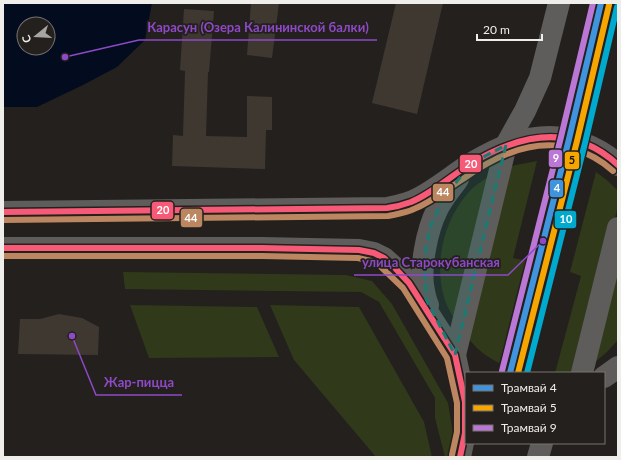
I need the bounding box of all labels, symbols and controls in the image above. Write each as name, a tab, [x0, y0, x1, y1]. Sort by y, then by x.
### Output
callout: Карасун (Озера Калининской балки)	[139, 15, 377, 40]
north arrow	[16, 16, 56, 56]
scale bar	[477, 16, 542, 42]
text: Карасун (Озера Калининской балки)	[147, 19, 369, 35]
text: 20 m	[483, 22, 510, 37]
text: С	[18, 33, 33, 45]
line badge: 9	[548, 149, 563, 168]
text: 9	[553, 151, 559, 164]
line badge: 5	[564, 151, 580, 170]
text: 5	[569, 153, 575, 166]
line badge: 20	[459, 154, 482, 173]
text: 20	[465, 157, 478, 170]
line badge: 4	[549, 179, 564, 198]
text: 4	[554, 181, 561, 194]
line badge: 44	[432, 183, 454, 202]
text: 44	[437, 185, 450, 198]
line badge: 20	[151, 201, 174, 220]
text: 20	[157, 203, 170, 216]
line badge: 44	[180, 208, 203, 228]
line badge: 10	[554, 210, 577, 229]
text: 44	[185, 211, 198, 224]
text: 10	[560, 212, 573, 225]
callout: улица Старокубанская	[354, 250, 508, 275]
text: улица Старокубанская	[362, 254, 500, 270]
callout: Жар-пицца	[96, 370, 182, 395]
legend	[465, 372, 605, 444]
text: Жар-пицца	[104, 374, 174, 390]
text: Трамвай 4	[501, 380, 557, 395]
text: Трамвай 5	[501, 400, 557, 415]
text: Трамвай 9	[501, 420, 557, 435]

